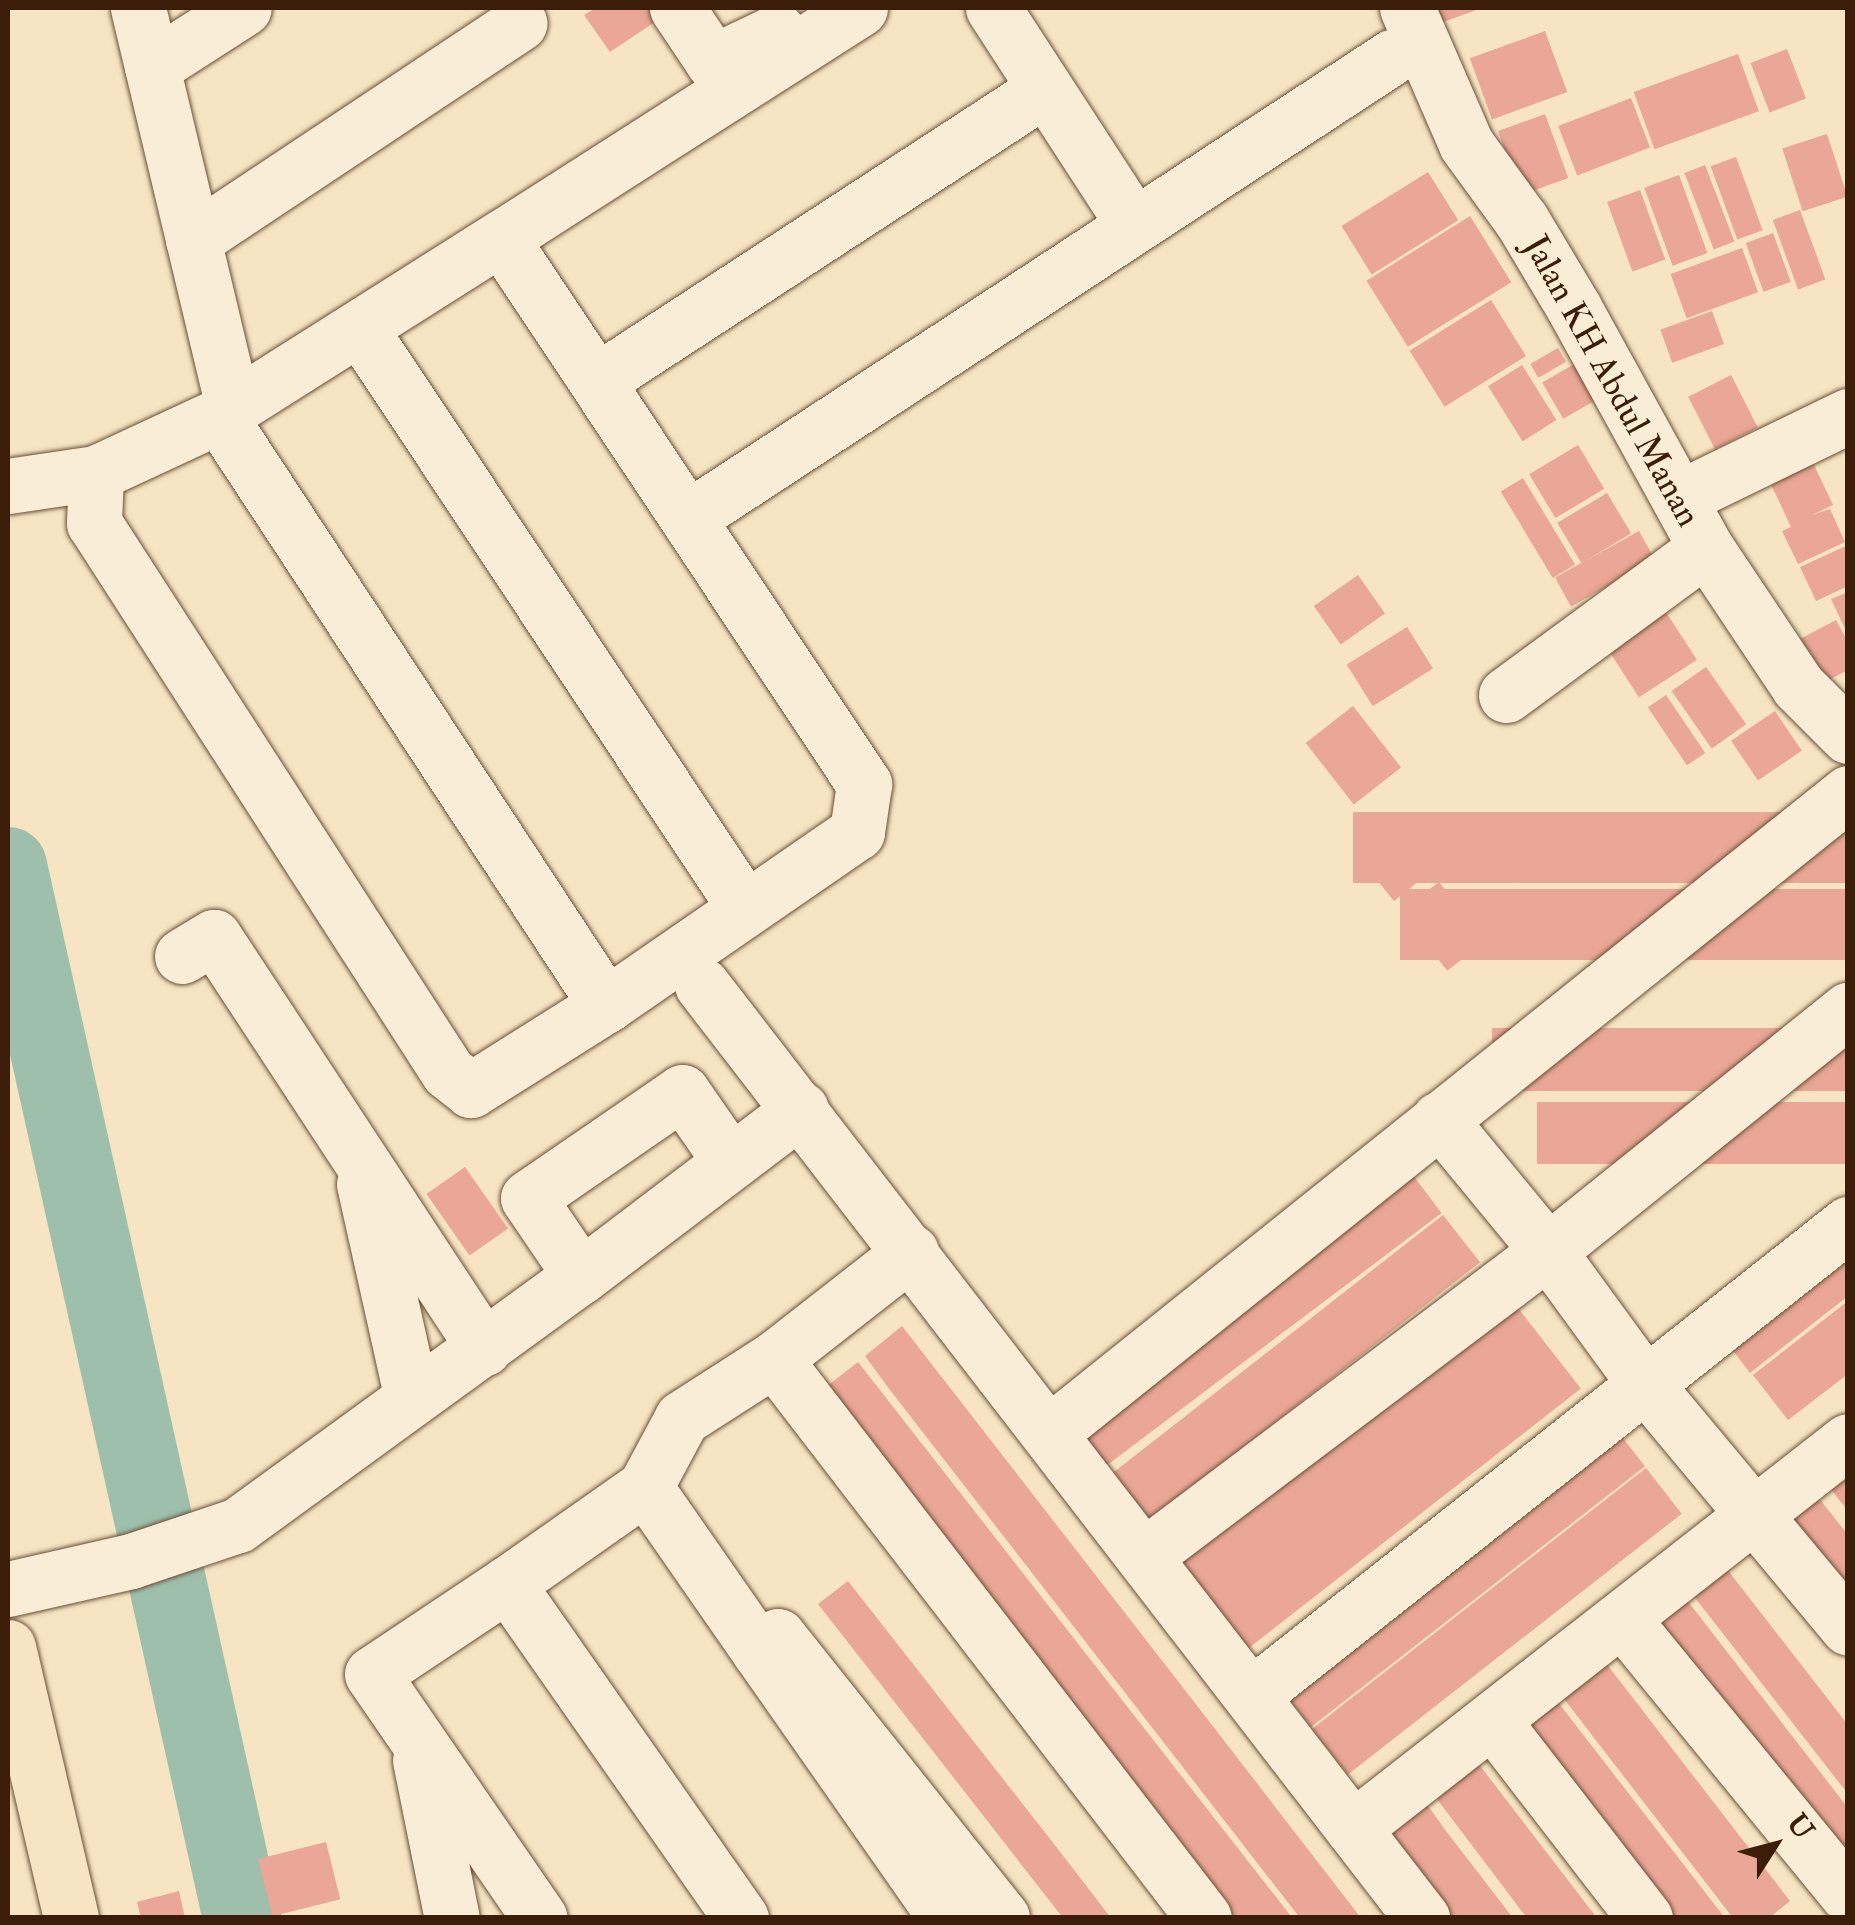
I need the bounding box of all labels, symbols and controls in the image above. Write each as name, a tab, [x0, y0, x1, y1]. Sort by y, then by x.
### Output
street label: Jalan KH Abdul Manan	[1514, 228, 1710, 534]
north arrow	[1725, 1795, 1825, 1895]
text: U	[1779, 1807, 1821, 1847]

